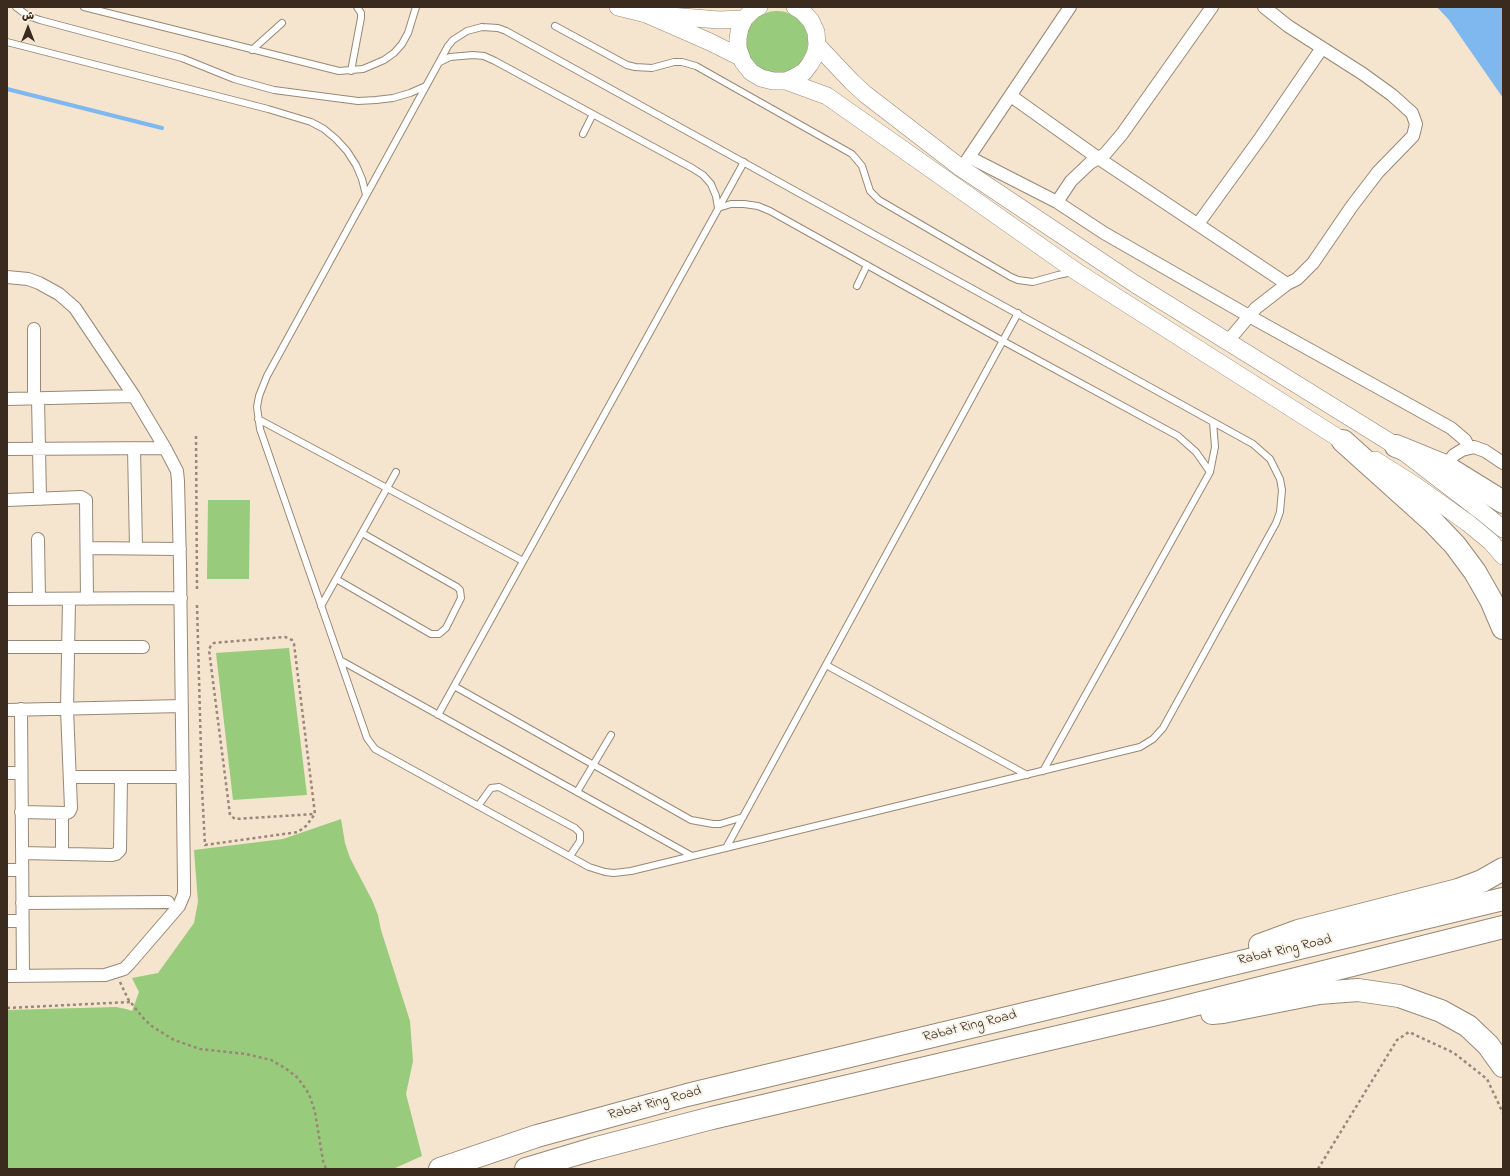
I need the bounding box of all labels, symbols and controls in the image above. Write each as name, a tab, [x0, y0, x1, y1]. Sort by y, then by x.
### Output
north arrow	[8, 8, 48, 48]
text: ش	[22, 8, 34, 24]
street label: Rabat Ring Road	[1236, 932, 1334, 970]
street label: Rabat Ring Road	[921, 1007, 1019, 1047]
street label: Rabat Ring Road	[607, 1083, 703, 1125]

